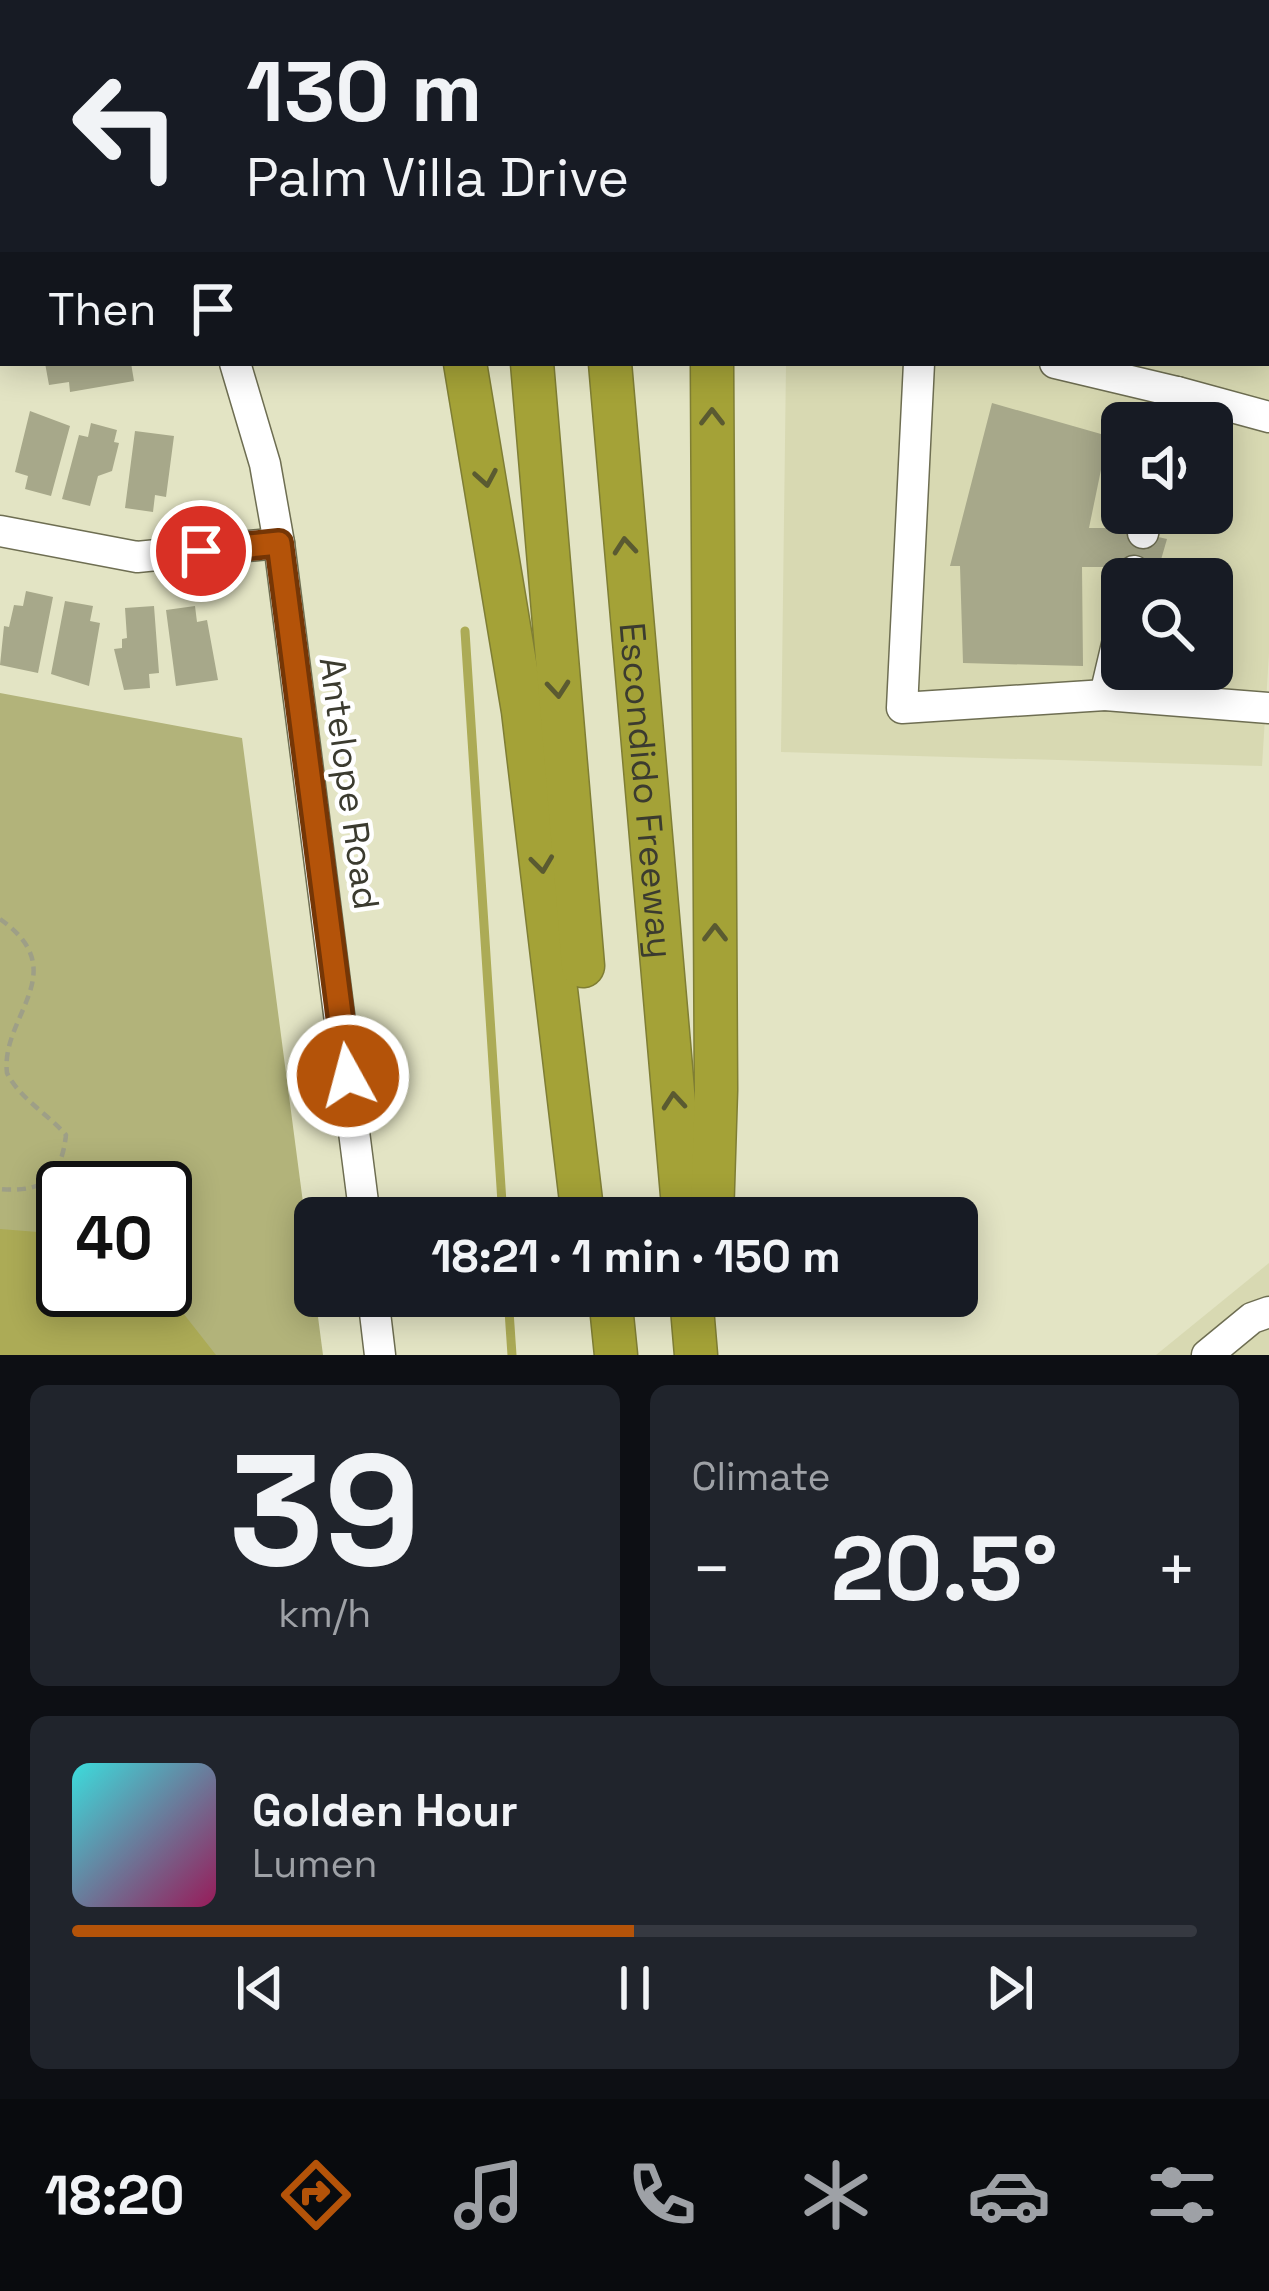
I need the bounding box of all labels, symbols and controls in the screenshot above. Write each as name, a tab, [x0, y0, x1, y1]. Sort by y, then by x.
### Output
text: 130 m	[246, 38, 483, 146]
icon: left	[48, 48, 204, 204]
text: Palm Villa Drive	[246, 143, 629, 212]
icon: arrive	[180, 276, 246, 342]
text: Then	[48, 281, 156, 338]
map controls	[1101, 402, 1233, 690]
button: sound	[1101, 402, 1233, 534]
one-way arrow	[700, 407, 726, 426]
one-way arrow	[473, 468, 498, 488]
pin	[150, 500, 252, 602]
icon: arrive	[168, 518, 234, 584]
one-way arrow	[613, 536, 638, 555]
button: search	[1101, 558, 1233, 690]
street label: Escondido Freeway	[609, 620, 683, 961]
street label: Antelope Road	[309, 654, 390, 912]
one-way arrow	[545, 680, 570, 699]
one-way arrow	[528, 854, 554, 874]
one-way arrow	[702, 923, 728, 941]
position arrow	[285, 1013, 411, 1139]
one-way arrow	[662, 1092, 687, 1111]
speed limit sign: 40	[36, 1161, 192, 1317]
text: 18:21 · 1 min · 150 m	[431, 1228, 841, 1285]
text: 39	[229, 1411, 420, 1611]
text: Climate	[692, 1452, 831, 1501]
text: 20.5°	[831, 1511, 1058, 1626]
text: −	[692, 1527, 732, 1611]
text: +	[1156, 1527, 1197, 1611]
text: km/h	[278, 1589, 371, 1638]
text: Golden Hour	[252, 1782, 518, 1839]
text: Lumen	[252, 1839, 378, 1888]
icon: previous	[227, 1955, 293, 2021]
icon: pause	[602, 1955, 668, 2021]
icon: next	[977, 1955, 1043, 2021]
icon: directions	[274, 2153, 358, 2237]
icon: music	[447, 2153, 531, 2237]
icon: phone	[620, 2153, 704, 2237]
icon: climate	[794, 2153, 878, 2237]
icon: car	[967, 2153, 1051, 2237]
icon: filters	[1140, 2153, 1224, 2237]
text: 18:20	[45, 2161, 185, 2230]

